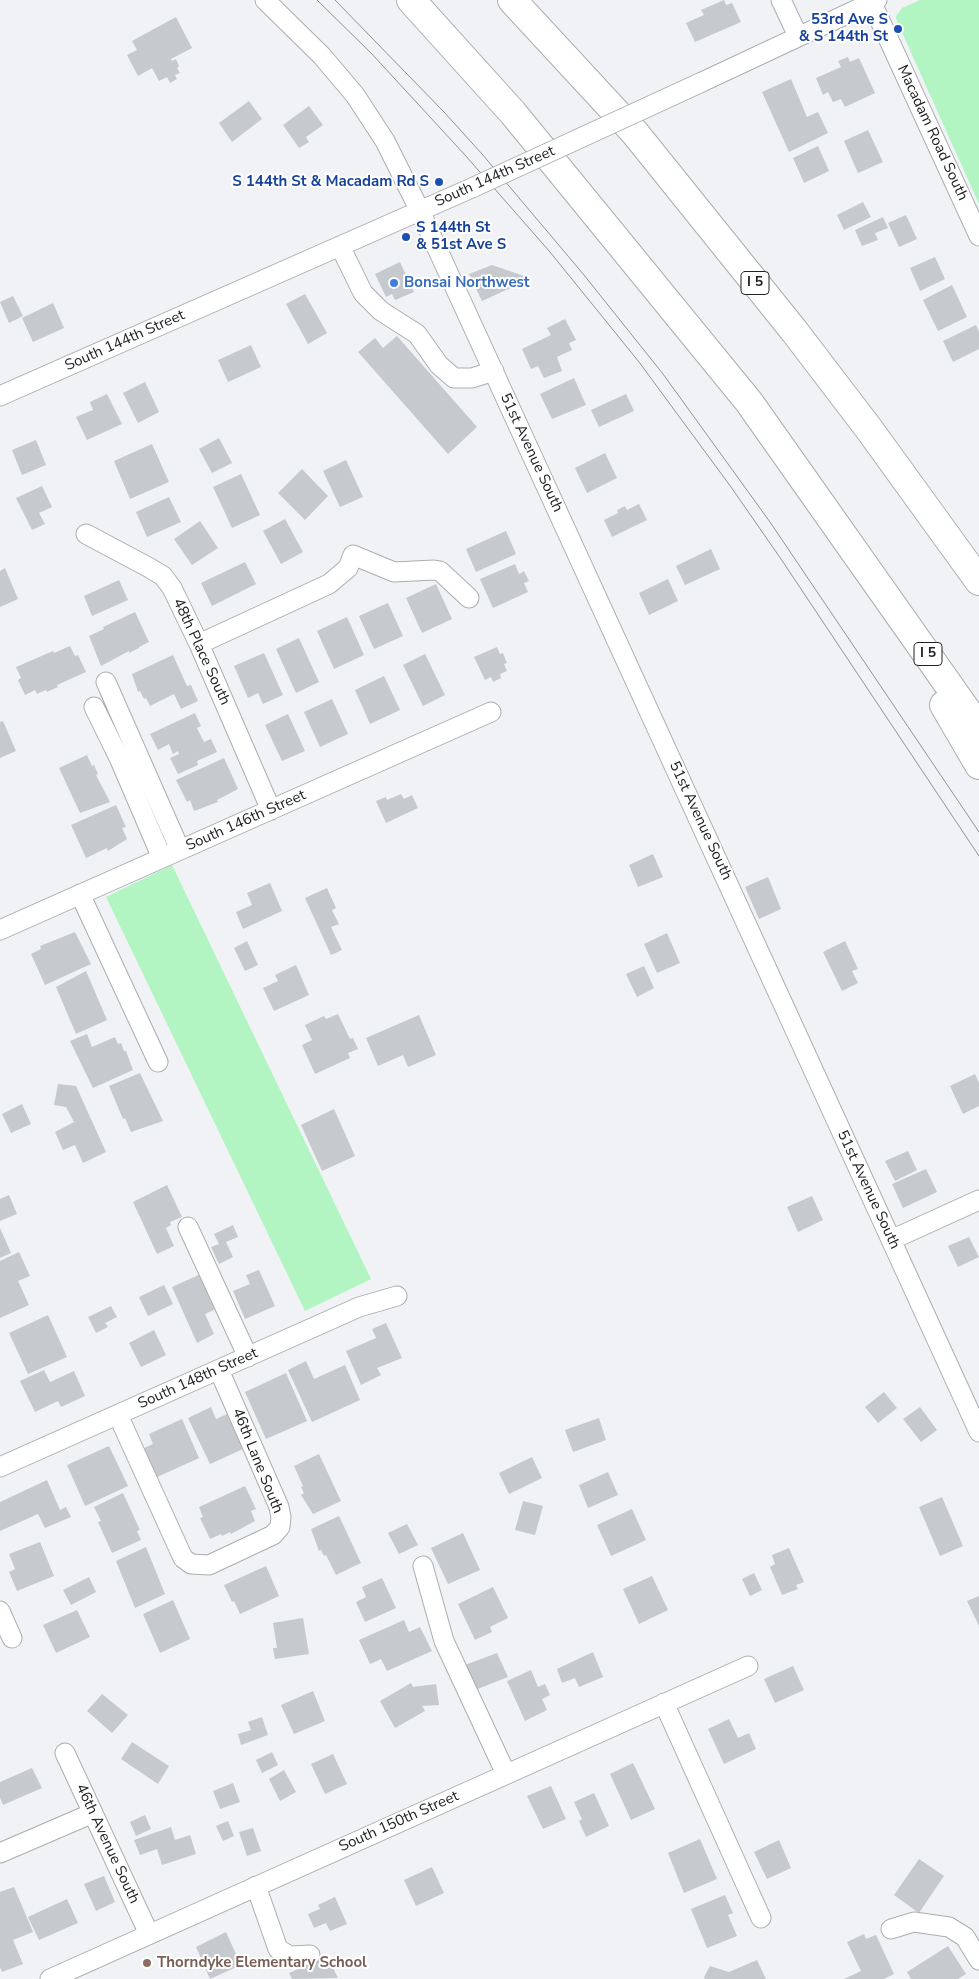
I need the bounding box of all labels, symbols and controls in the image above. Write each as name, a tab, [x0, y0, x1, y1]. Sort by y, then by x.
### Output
place label: 53rd Ave S & S 144th St	[799, 11, 888, 46]
marker: 53rd Ave S & S 144th St	[892, 23, 904, 35]
street label: Macadam Road South	[893, 62, 971, 204]
street label: South 144th Street	[432, 143, 558, 211]
place label: S 144th St & Macadam Rd S	[232, 173, 429, 191]
marker: S 144th St & Macadam Rd S	[433, 176, 445, 188]
place label: S 144th St & 51st Ave S	[416, 219, 506, 254]
marker: S 144th St & 51st Ave S	[400, 231, 412, 243]
road number: I 5	[741, 272, 769, 294]
place label: Bonsai Northwest	[404, 274, 530, 292]
marker: Bonsai Northwest	[388, 277, 400, 289]
street label: South 144th Street	[62, 307, 188, 375]
street label: 51st Avenue South	[496, 391, 566, 515]
street label: 48th Place South	[168, 596, 234, 708]
road number: I 5	[914, 642, 942, 666]
street label: 51st Avenue South	[665, 759, 735, 883]
street label: South 146th Street	[183, 787, 309, 855]
street label: 51st Avenue South	[833, 1128, 903, 1252]
street label: South 148th Street	[135, 1345, 261, 1413]
street label: 46th Lane South	[228, 1406, 286, 1516]
street label: 46th Avenue South	[71, 1781, 143, 1907]
street label: South 150th Street	[336, 1788, 462, 1856]
place label: Thorndyke Elementary School	[157, 1954, 367, 1972]
marker: Thorndyke Elementary School	[141, 1957, 153, 1969]

